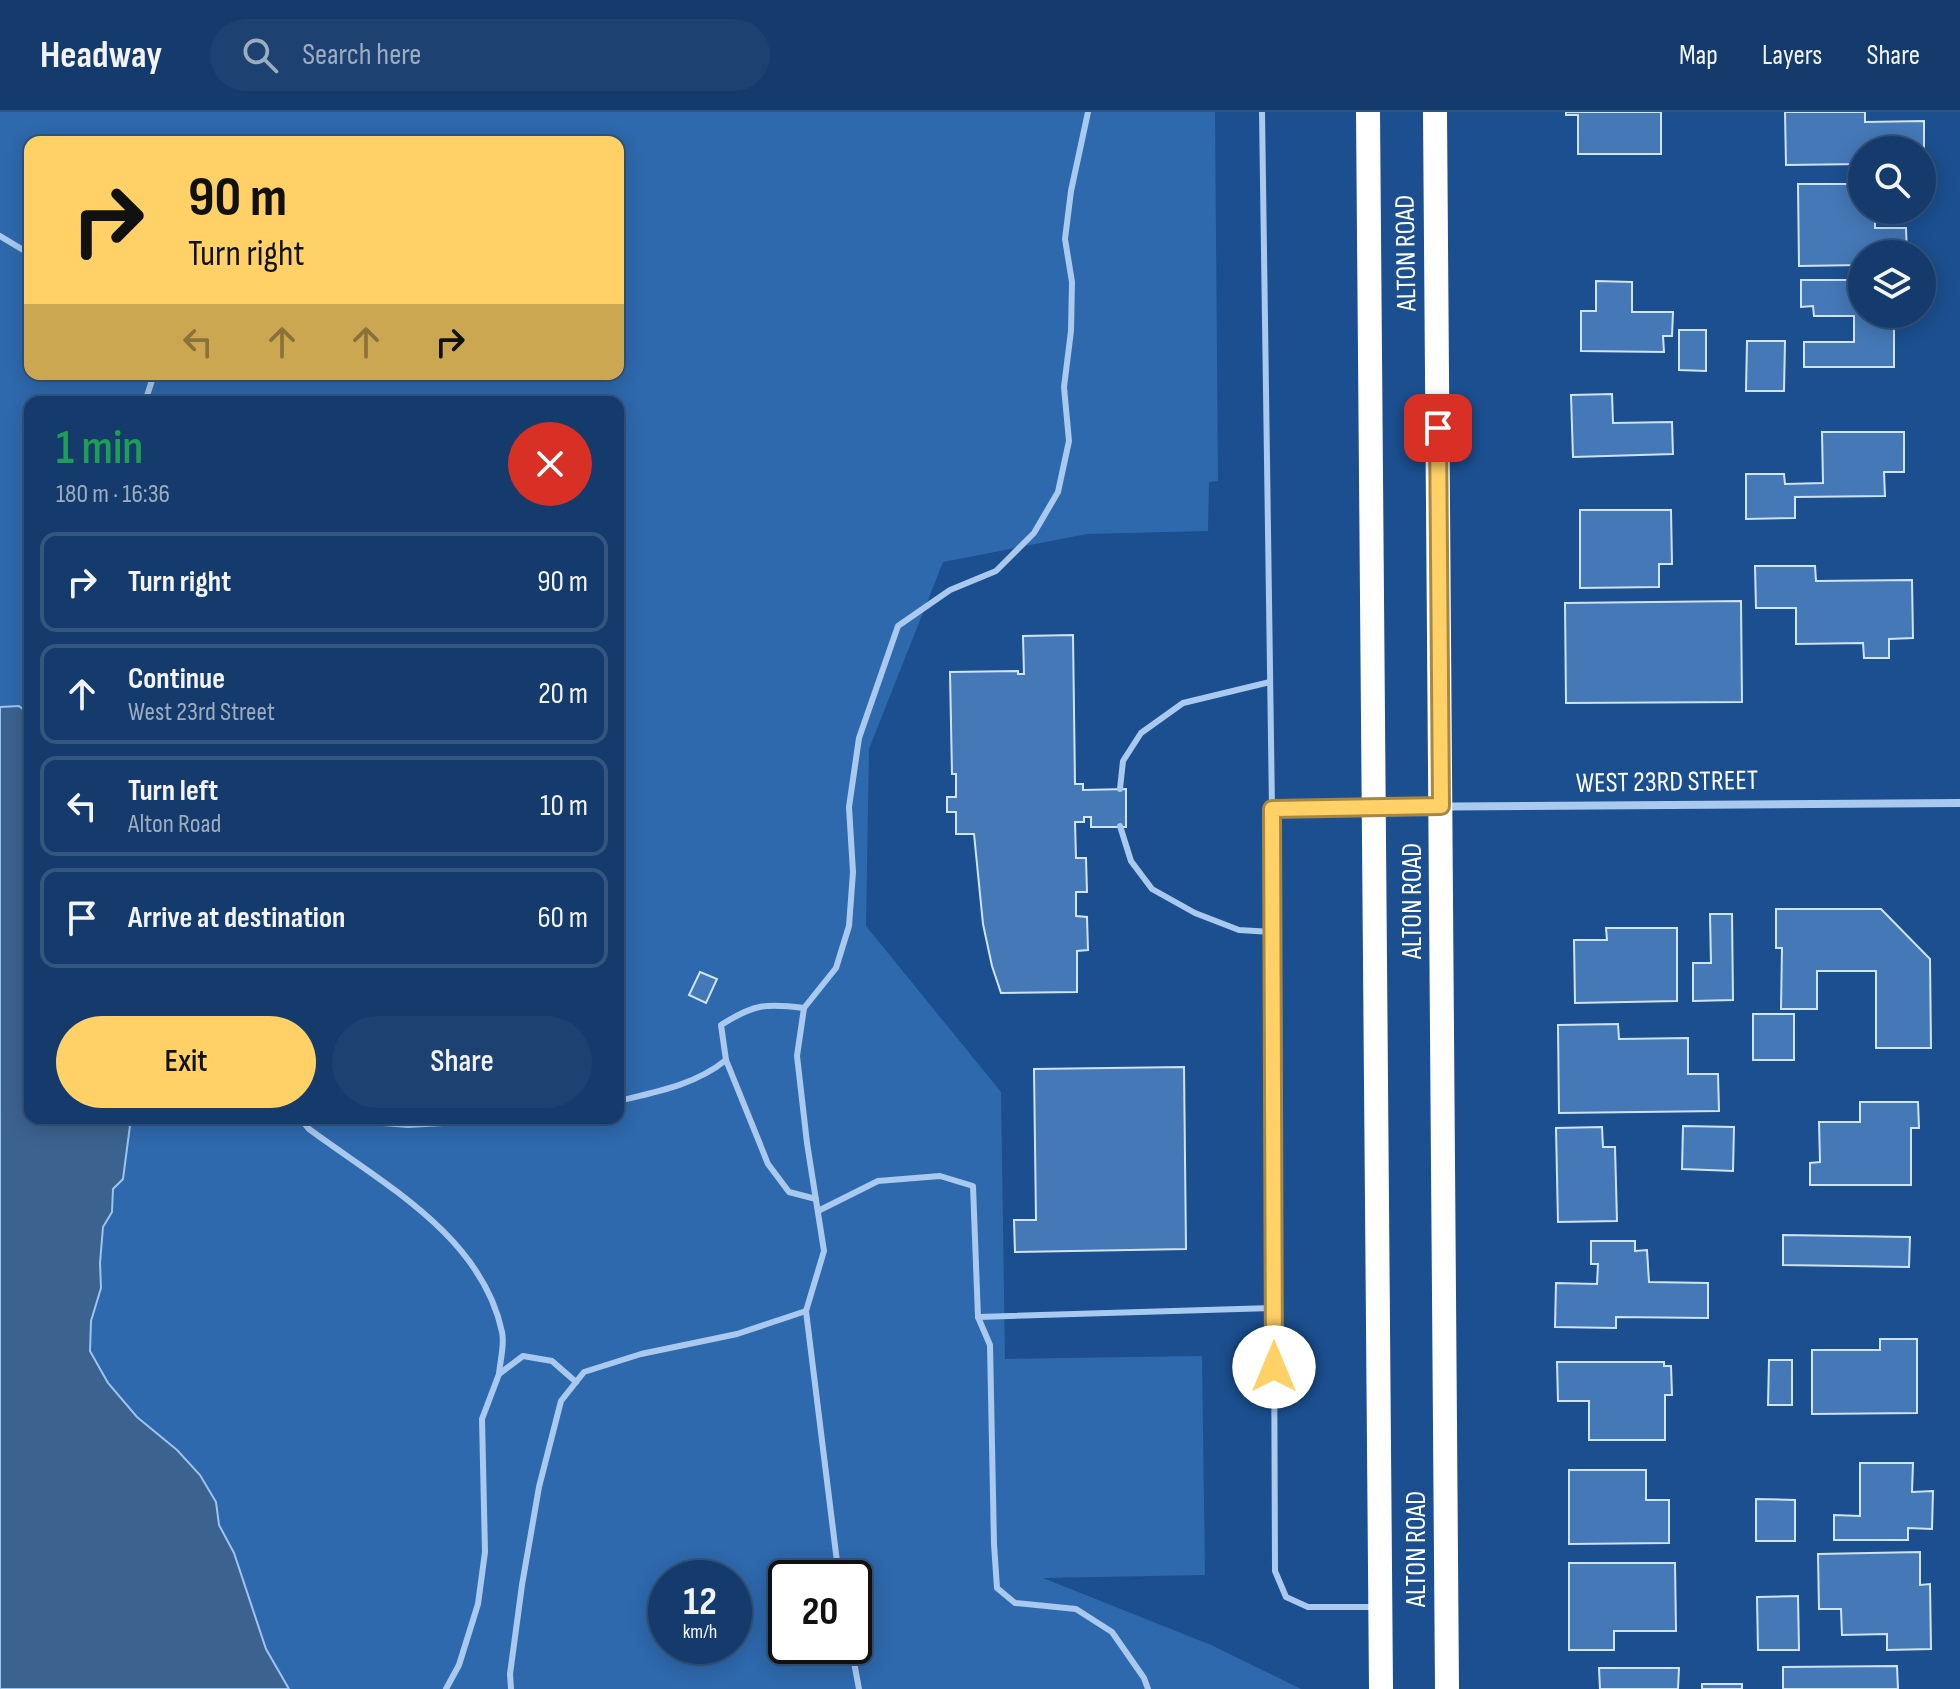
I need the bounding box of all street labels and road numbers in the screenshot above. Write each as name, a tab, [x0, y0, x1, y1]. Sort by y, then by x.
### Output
street label: ALTON ROAD	[1388, 195, 1424, 312]
street label: WEST 23RD STREET	[1576, 764, 1758, 800]
street label: ALTON ROAD	[1396, 843, 1429, 960]
street label: ALTON ROAD	[1400, 1491, 1433, 1608]

